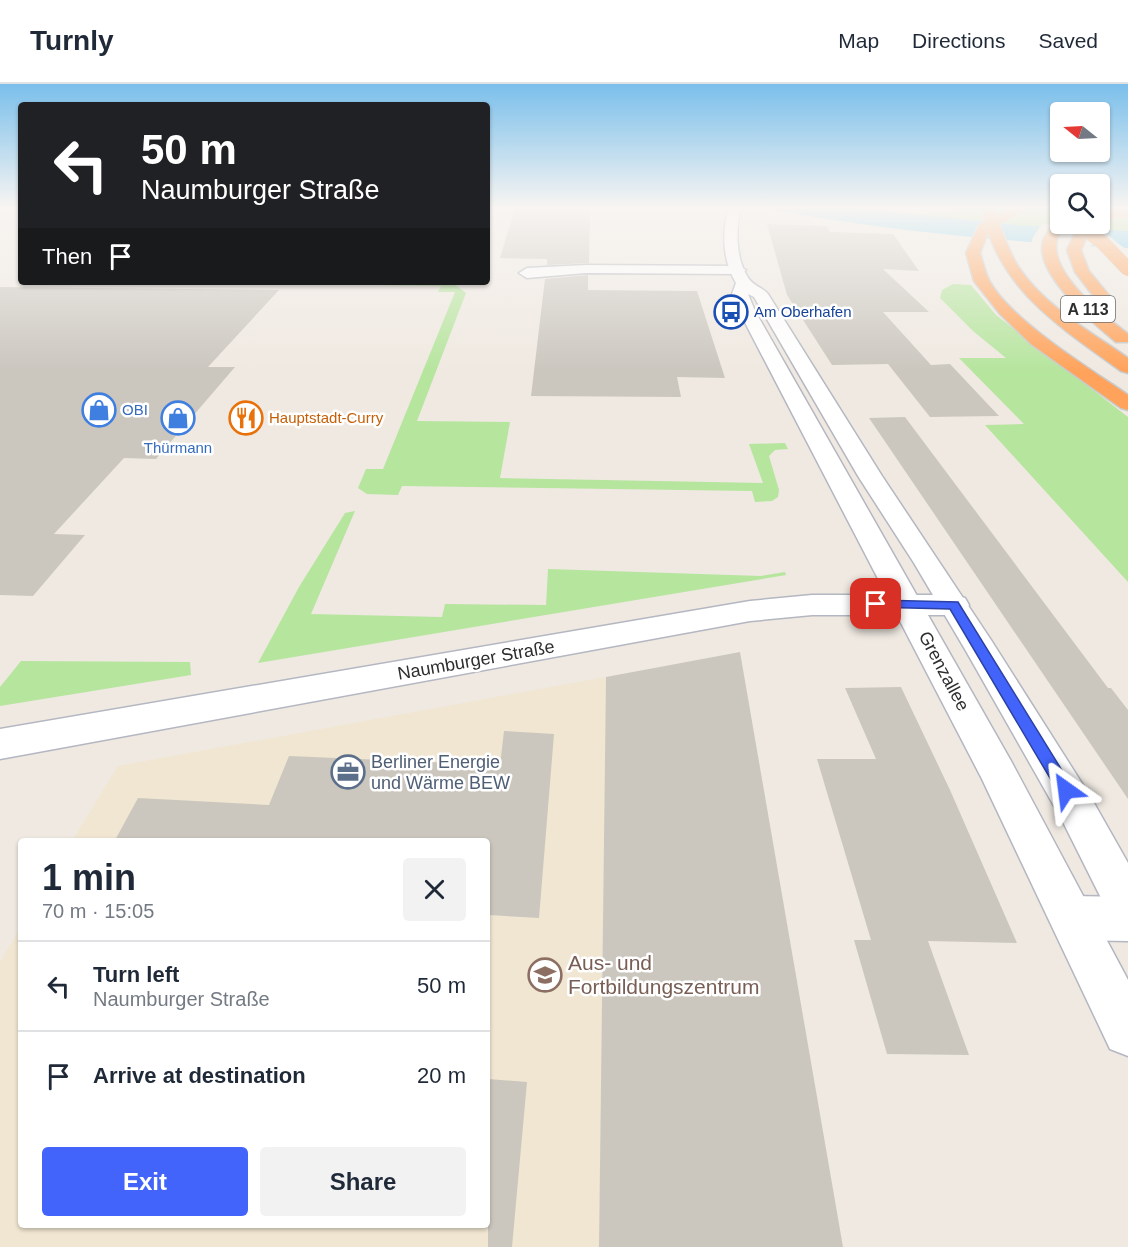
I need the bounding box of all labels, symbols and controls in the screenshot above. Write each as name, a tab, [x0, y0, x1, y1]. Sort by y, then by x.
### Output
text: Turnly	[30, 25, 113, 56]
text: Map	[838, 29, 879, 52]
text: Directions	[912, 29, 1005, 52]
text: Saved	[1038, 29, 1098, 52]
north arrow	[1050, 102, 1110, 162]
map controls	[1050, 102, 1110, 234]
icon: left	[42, 126, 120, 204]
text: 50 m	[141, 126, 237, 173]
button: search	[1050, 174, 1110, 234]
text: Naumburger Straße	[141, 175, 380, 205]
icon: arrive	[104, 240, 137, 273]
text: Then	[42, 244, 92, 269]
bus stop icon: Am Oberhafen	[713, 294, 749, 330]
road number: A 113	[1061, 296, 1115, 322]
place label: Am Oberhafen	[754, 303, 852, 320]
shop icon: OBI	[81, 392, 117, 428]
shop icon: Thürmann	[160, 400, 196, 436]
restaurant icon: Hauptstadt-Curry	[228, 400, 264, 436]
place label: OBI	[122, 401, 148, 418]
place label: Hauptstadt-Curry	[269, 409, 384, 426]
place label: Thürmann	[144, 439, 212, 456]
pin	[850, 578, 901, 629]
icon: arrive	[859, 587, 892, 620]
street label: Grenzallee	[915, 628, 973, 714]
street label: Naumburger Straße	[396, 636, 556, 684]
place label: Berliner Energie und Wärme BEW	[371, 752, 510, 793]
office icon: Berliner Energie und Wärme BEW	[330, 754, 366, 790]
position arrow	[1034, 758, 1098, 822]
text: 1 min	[42, 857, 136, 898]
button: close	[403, 858, 466, 921]
text: 70 m · 15:05	[42, 900, 154, 922]
place label: Aus- und Fortbildungszentrum	[568, 951, 759, 998]
school or university icon: Aus- und Fortbildungszentrum	[527, 957, 563, 993]
text: Turn left	[93, 962, 179, 987]
icon: left	[42, 970, 75, 1003]
text: 50 m	[417, 973, 466, 998]
text: Naumburger Straße	[93, 988, 270, 1010]
icon: arrive	[42, 1060, 75, 1093]
text: Arrive at destination	[93, 1063, 306, 1088]
text: 20 m	[417, 1063, 466, 1088]
button: Exit	[42, 1147, 248, 1216]
button: Share	[260, 1147, 466, 1216]

